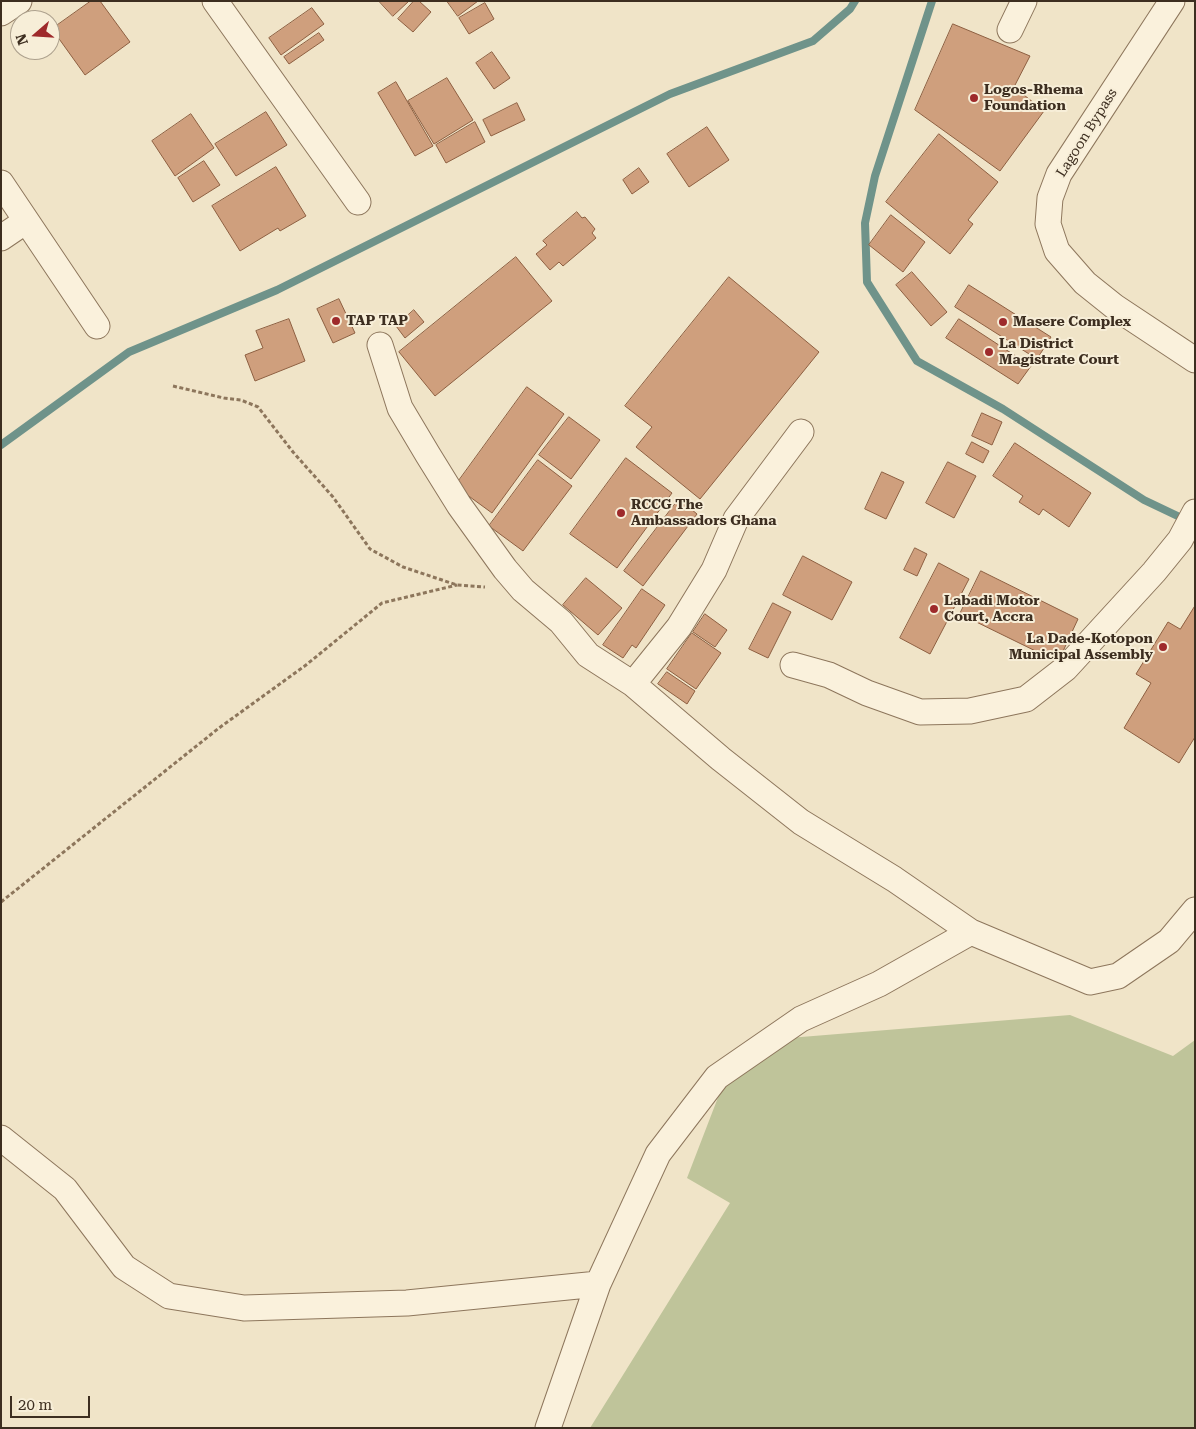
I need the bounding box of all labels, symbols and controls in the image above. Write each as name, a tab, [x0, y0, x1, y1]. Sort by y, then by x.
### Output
north arrow	[10, 10, 60, 60]
text: N	[12, 32, 31, 47]
place label: Logos-Rhema Foundation	[984, 82, 1083, 114]
street label: Lagoon Bypass	[1053, 86, 1121, 180]
marker: Logos-Rhema Foundation	[968, 92, 980, 104]
place label: TAP TAP	[346, 313, 408, 329]
place label: Masere Complex	[1013, 314, 1131, 330]
marker: TAP TAP	[330, 315, 342, 327]
marker: Masere Complex	[997, 316, 1009, 328]
place label: La District Magistrate Court	[999, 336, 1119, 368]
marker: La District Magistrate Court	[983, 346, 995, 358]
place label: RCCG The Ambassadors Ghana	[631, 497, 776, 530]
marker: RCCG The Ambassadors Ghana	[615, 507, 627, 519]
place label: Labadi Motor Court, Accra	[944, 593, 1040, 626]
marker: Labadi Motor Court, Accra	[928, 603, 940, 615]
place label: La Dade-Kotopon Municipal Assembly	[1009, 631, 1153, 664]
marker: La Dade-Kotopon Municipal Assembly	[1157, 641, 1169, 653]
scale bar	[12, 1386, 92, 1418]
text: 20 m	[18, 1396, 52, 1414]

